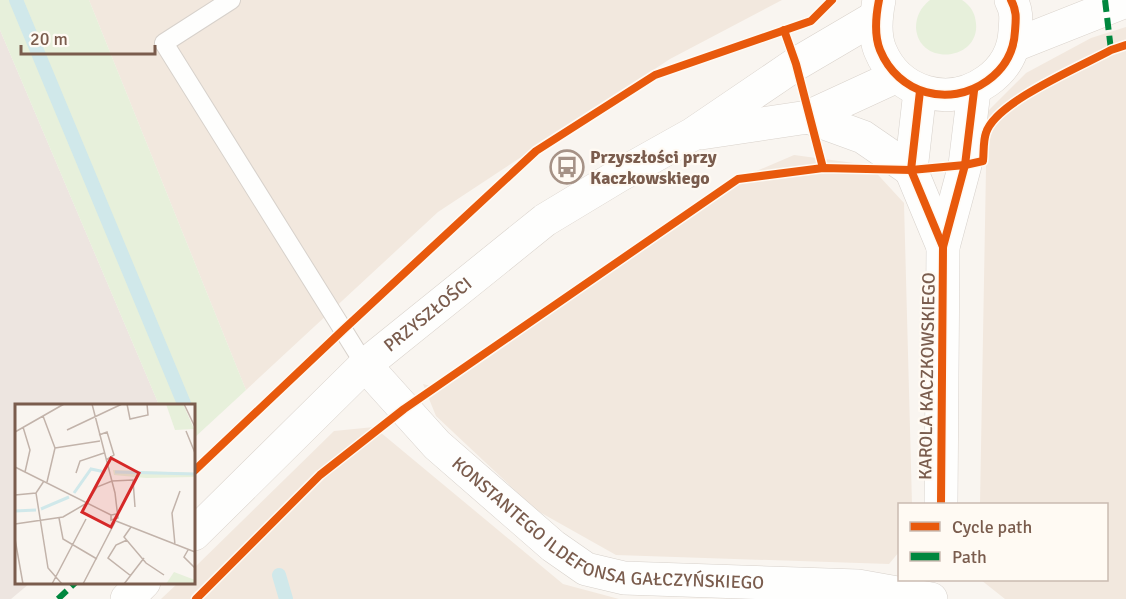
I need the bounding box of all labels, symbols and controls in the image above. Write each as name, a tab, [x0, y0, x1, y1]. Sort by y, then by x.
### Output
scale bar	[21, 18, 154, 56]
text: 20 m	[30, 28, 68, 50]
place label: Przyszłości przy Kaczkowskiego	[590, 146, 717, 189]
bus stop icon: Przyszłości przy Kaczkowskiego	[549, 149, 585, 185]
street label: PRZYSZŁOŚCI	[379, 272, 476, 357]
street label: KAROLA KACZKOWSKIEGO	[914, 272, 940, 480]
inset map	[15, 404, 195, 584]
street label: KONSTANTEGO ILDEFONSA GAŁCZYŃSKIEGO	[447, 452, 764, 594]
legend	[898, 503, 1108, 581]
text: Cycle path	[952, 516, 1032, 538]
text: Path	[952, 546, 987, 568]

